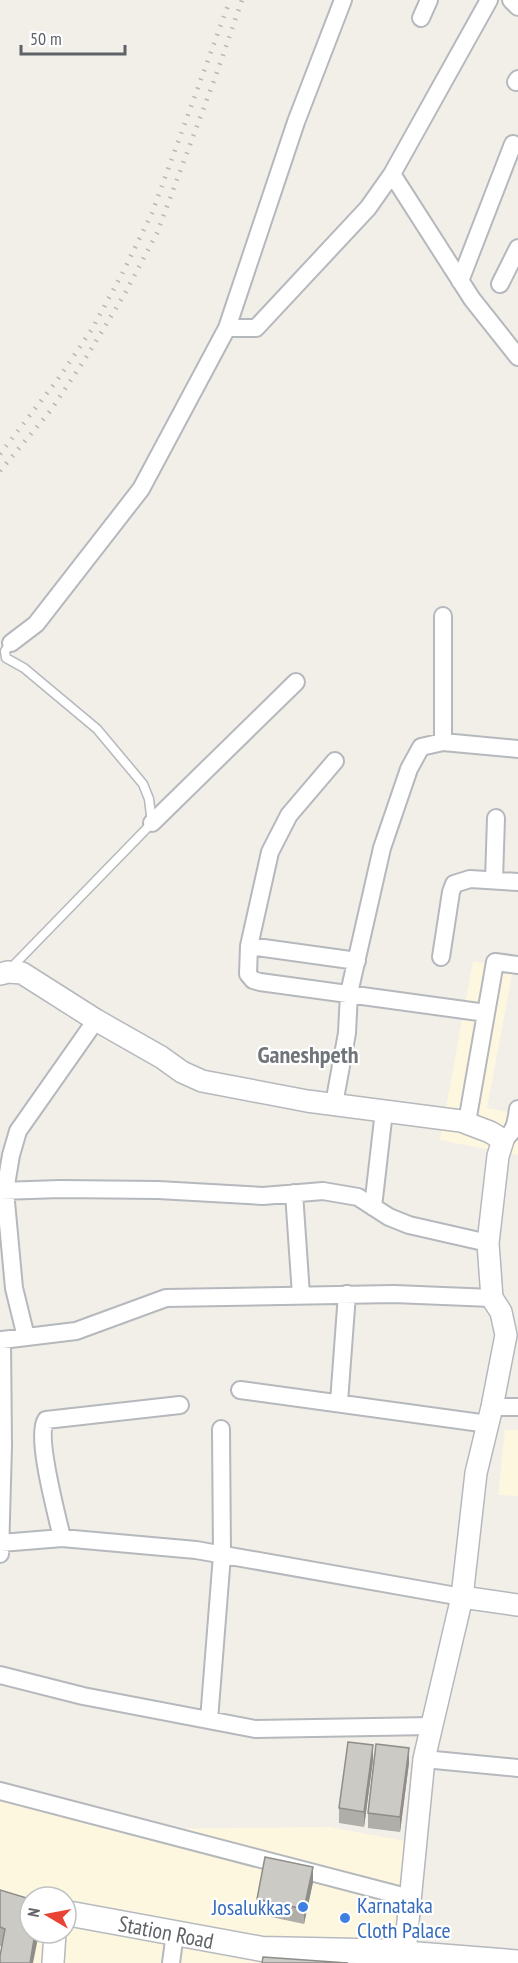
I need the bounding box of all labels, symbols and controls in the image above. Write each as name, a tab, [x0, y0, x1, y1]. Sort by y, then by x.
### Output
scale bar	[21, 18, 124, 56]
text: 50 m	[30, 27, 62, 50]
district label: Ganeshpeth	[258, 1039, 358, 1070]
north arrow	[18, 1885, 78, 1945]
place label: Karnataka Cloth Palace	[357, 1891, 451, 1944]
place label: Josalukkas	[211, 1893, 291, 1921]
marker: Josalukkas	[296, 1900, 310, 1914]
text: N	[23, 1906, 44, 1918]
street label: Station Road	[116, 1909, 216, 1955]
marker: Karnataka Cloth Palace	[338, 1911, 352, 1925]

